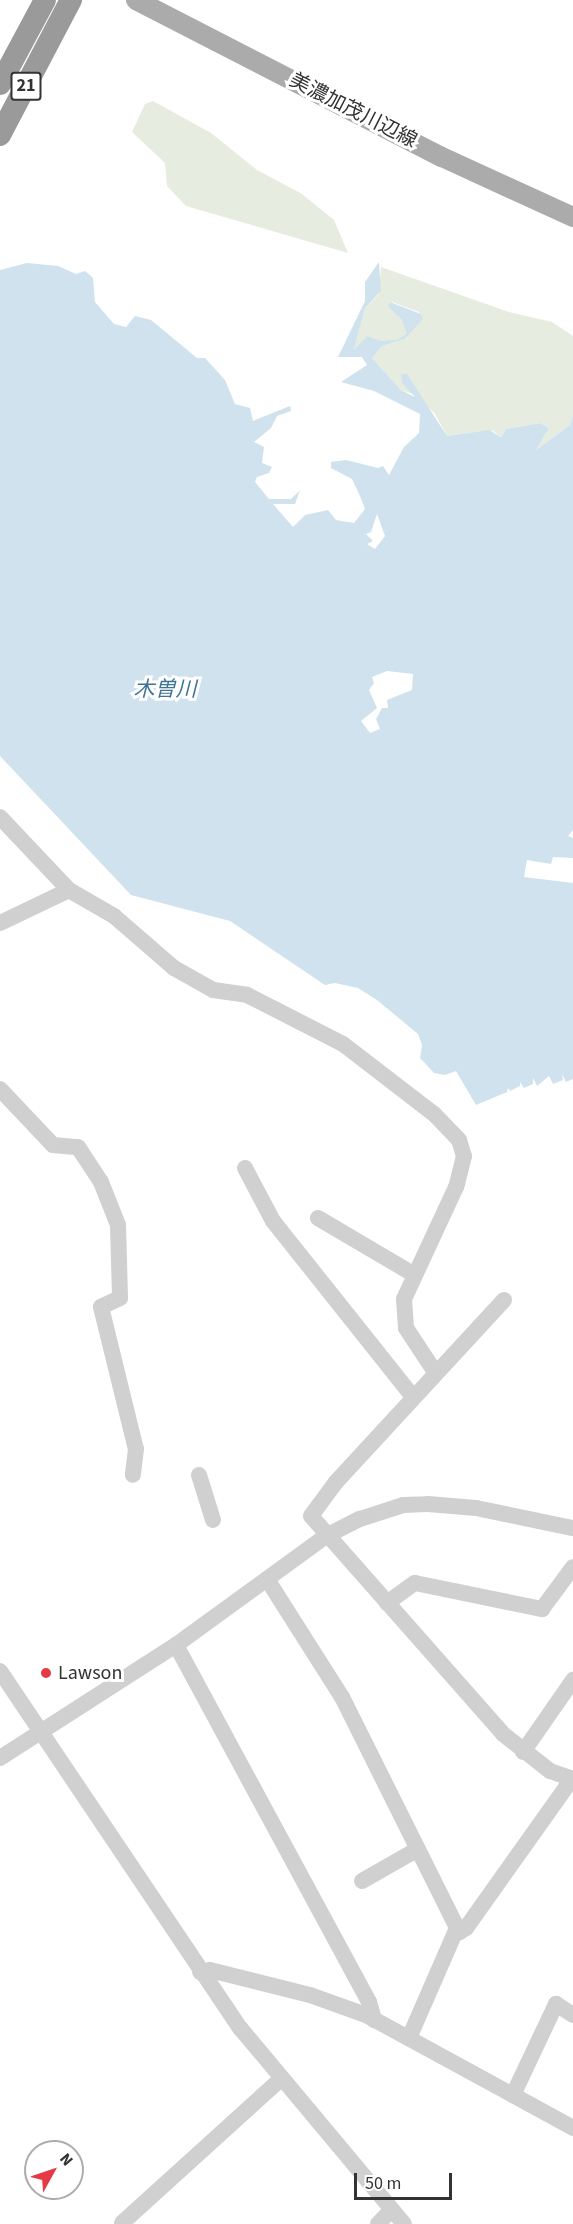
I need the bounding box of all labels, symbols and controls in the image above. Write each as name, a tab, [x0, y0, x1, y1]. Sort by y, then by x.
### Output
street label: 美濃加茂川辺線	[285, 69, 421, 153]
road number: 21	[9, 71, 42, 101]
water label: 木曽川	[134, 676, 196, 702]
place label: Lawson	[58, 1661, 122, 1685]
marker: Lawson	[39, 1666, 53, 1680]
north arrow	[24, 2140, 84, 2200]
text: N	[54, 2149, 78, 2171]
scale bar	[357, 2161, 454, 2199]
text: 50 m	[365, 2171, 401, 2196]

